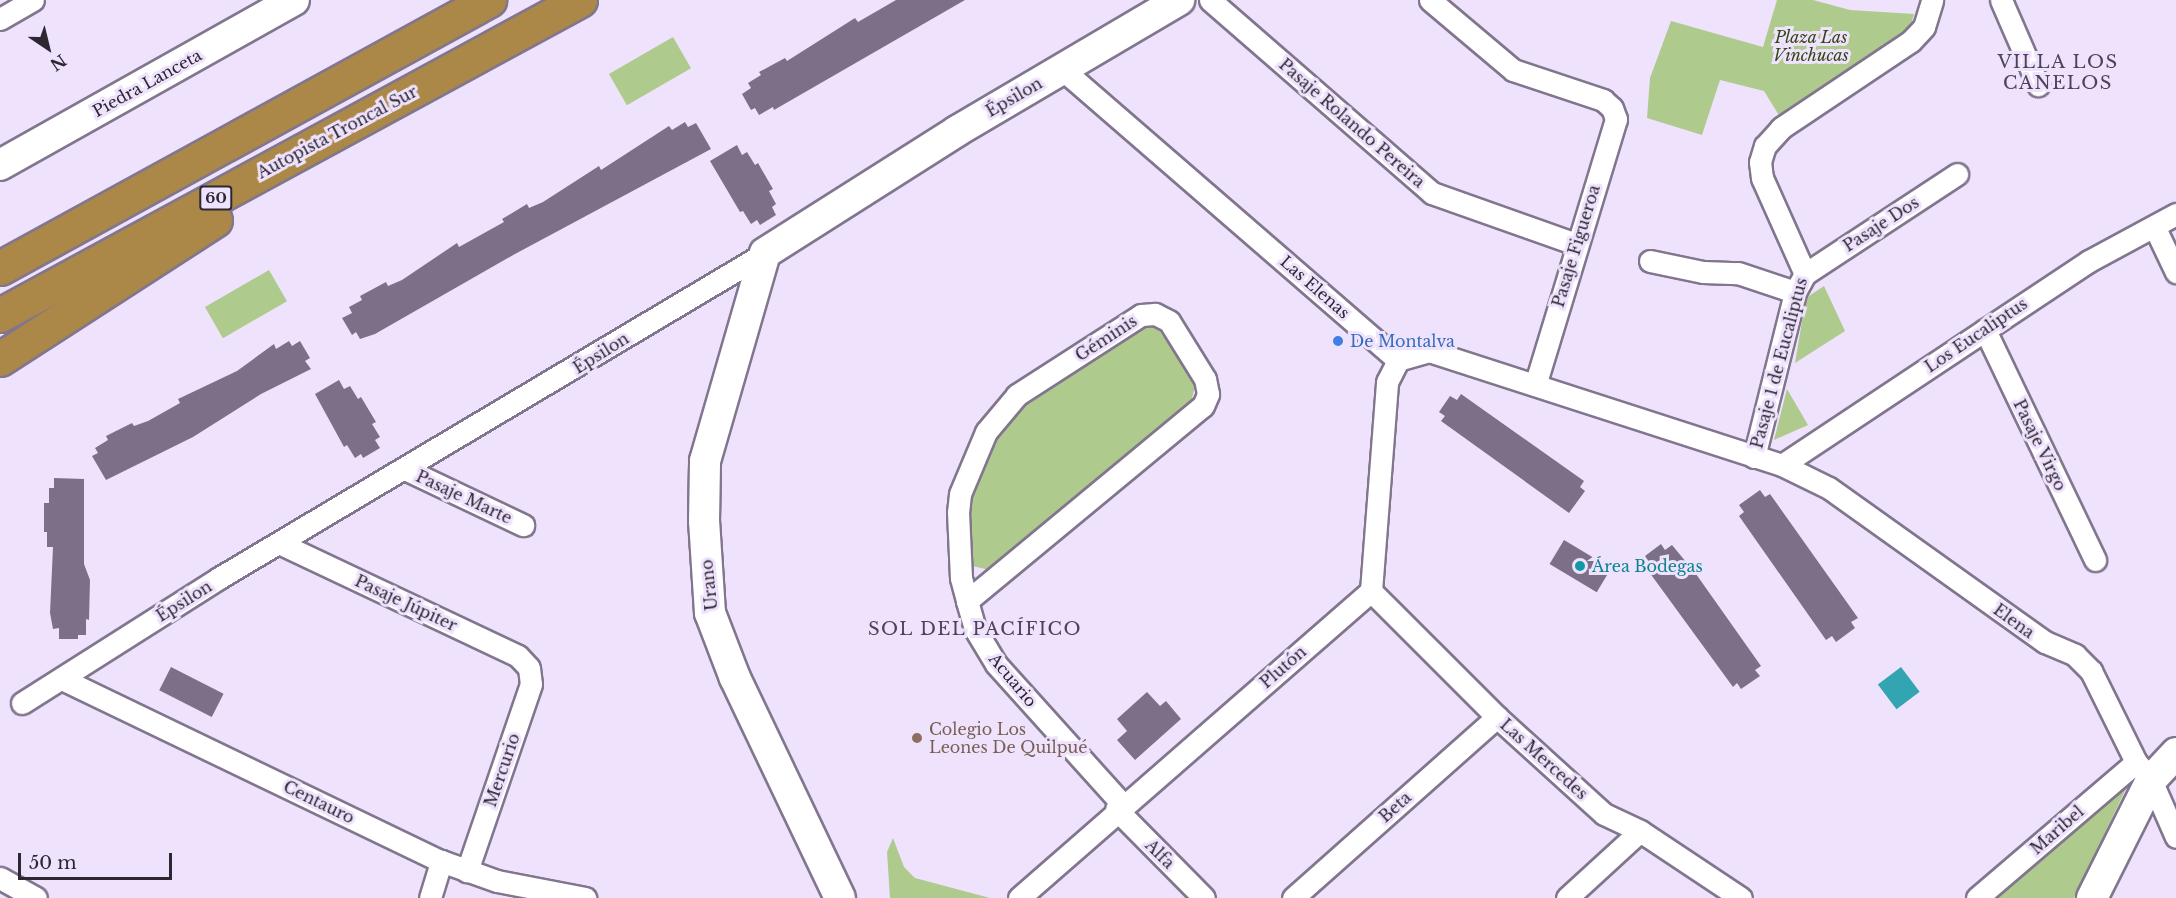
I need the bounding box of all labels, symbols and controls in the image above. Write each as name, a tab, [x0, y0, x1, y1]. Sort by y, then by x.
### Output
north arrow	[18, 18, 78, 78]
park label: Plaza Las Vinchucas	[1773, 27, 1849, 65]
street label: Piedra Lanceta	[89, 45, 205, 121]
text: N	[46, 50, 70, 75]
district label: VILLA LOS CANELOS	[1997, 52, 2119, 94]
street label: Pasaje Rolando Pereira	[1275, 55, 1429, 191]
street label: Épsilon	[982, 73, 1046, 121]
street label: Autopista Troncal Sur	[253, 82, 421, 182]
street label: Pasaje Figueroa	[1548, 183, 1604, 309]
road number: 60	[198, 186, 234, 210]
street label: Pasaje Dos	[1840, 192, 1922, 256]
street label: Las Elenas	[1276, 252, 1354, 322]
street label: Pasaje 1 de Eucaliptus	[1747, 275, 1811, 451]
street label: Los Eucaliptus	[1921, 294, 2031, 376]
street label: Géminis	[1072, 311, 1140, 365]
street label: Épsilon	[570, 328, 632, 378]
place label: De Montalva	[1350, 331, 1455, 351]
marker: De Montalva	[1331, 334, 1345, 348]
street label: Pasaje Virgo	[2009, 396, 2071, 494]
street label: Pasaje Marte	[413, 466, 515, 528]
place label: Área Bodegas	[1592, 556, 1703, 576]
street label: Urano	[697, 559, 721, 611]
marker: Área Bodegas	[1573, 559, 1587, 573]
street label: Pasaje Júpiter	[352, 571, 460, 635]
street label: Épsilon	[153, 576, 215, 626]
street label: Elena	[1990, 600, 2038, 642]
district label: SOL DEL PACÍFICO	[867, 618, 1083, 640]
street label: Plutón	[1256, 642, 1310, 692]
street label: Acuario	[985, 649, 1041, 711]
street label: Las Mercedes	[1496, 715, 1592, 803]
place label: Colegio Los Leones De Quilpué	[929, 719, 1088, 757]
street label: Mercurio	[480, 731, 524, 809]
marker: Colegio Los Leones De Quilpué	[910, 731, 924, 745]
street label: Centauro	[280, 777, 358, 827]
street label: Beta	[1375, 788, 1415, 826]
street label: Maribel	[2026, 802, 2088, 858]
street label: Alfa	[1142, 836, 1178, 872]
scale bar	[21, 841, 176, 879]
text: 50 m	[29, 852, 77, 874]

